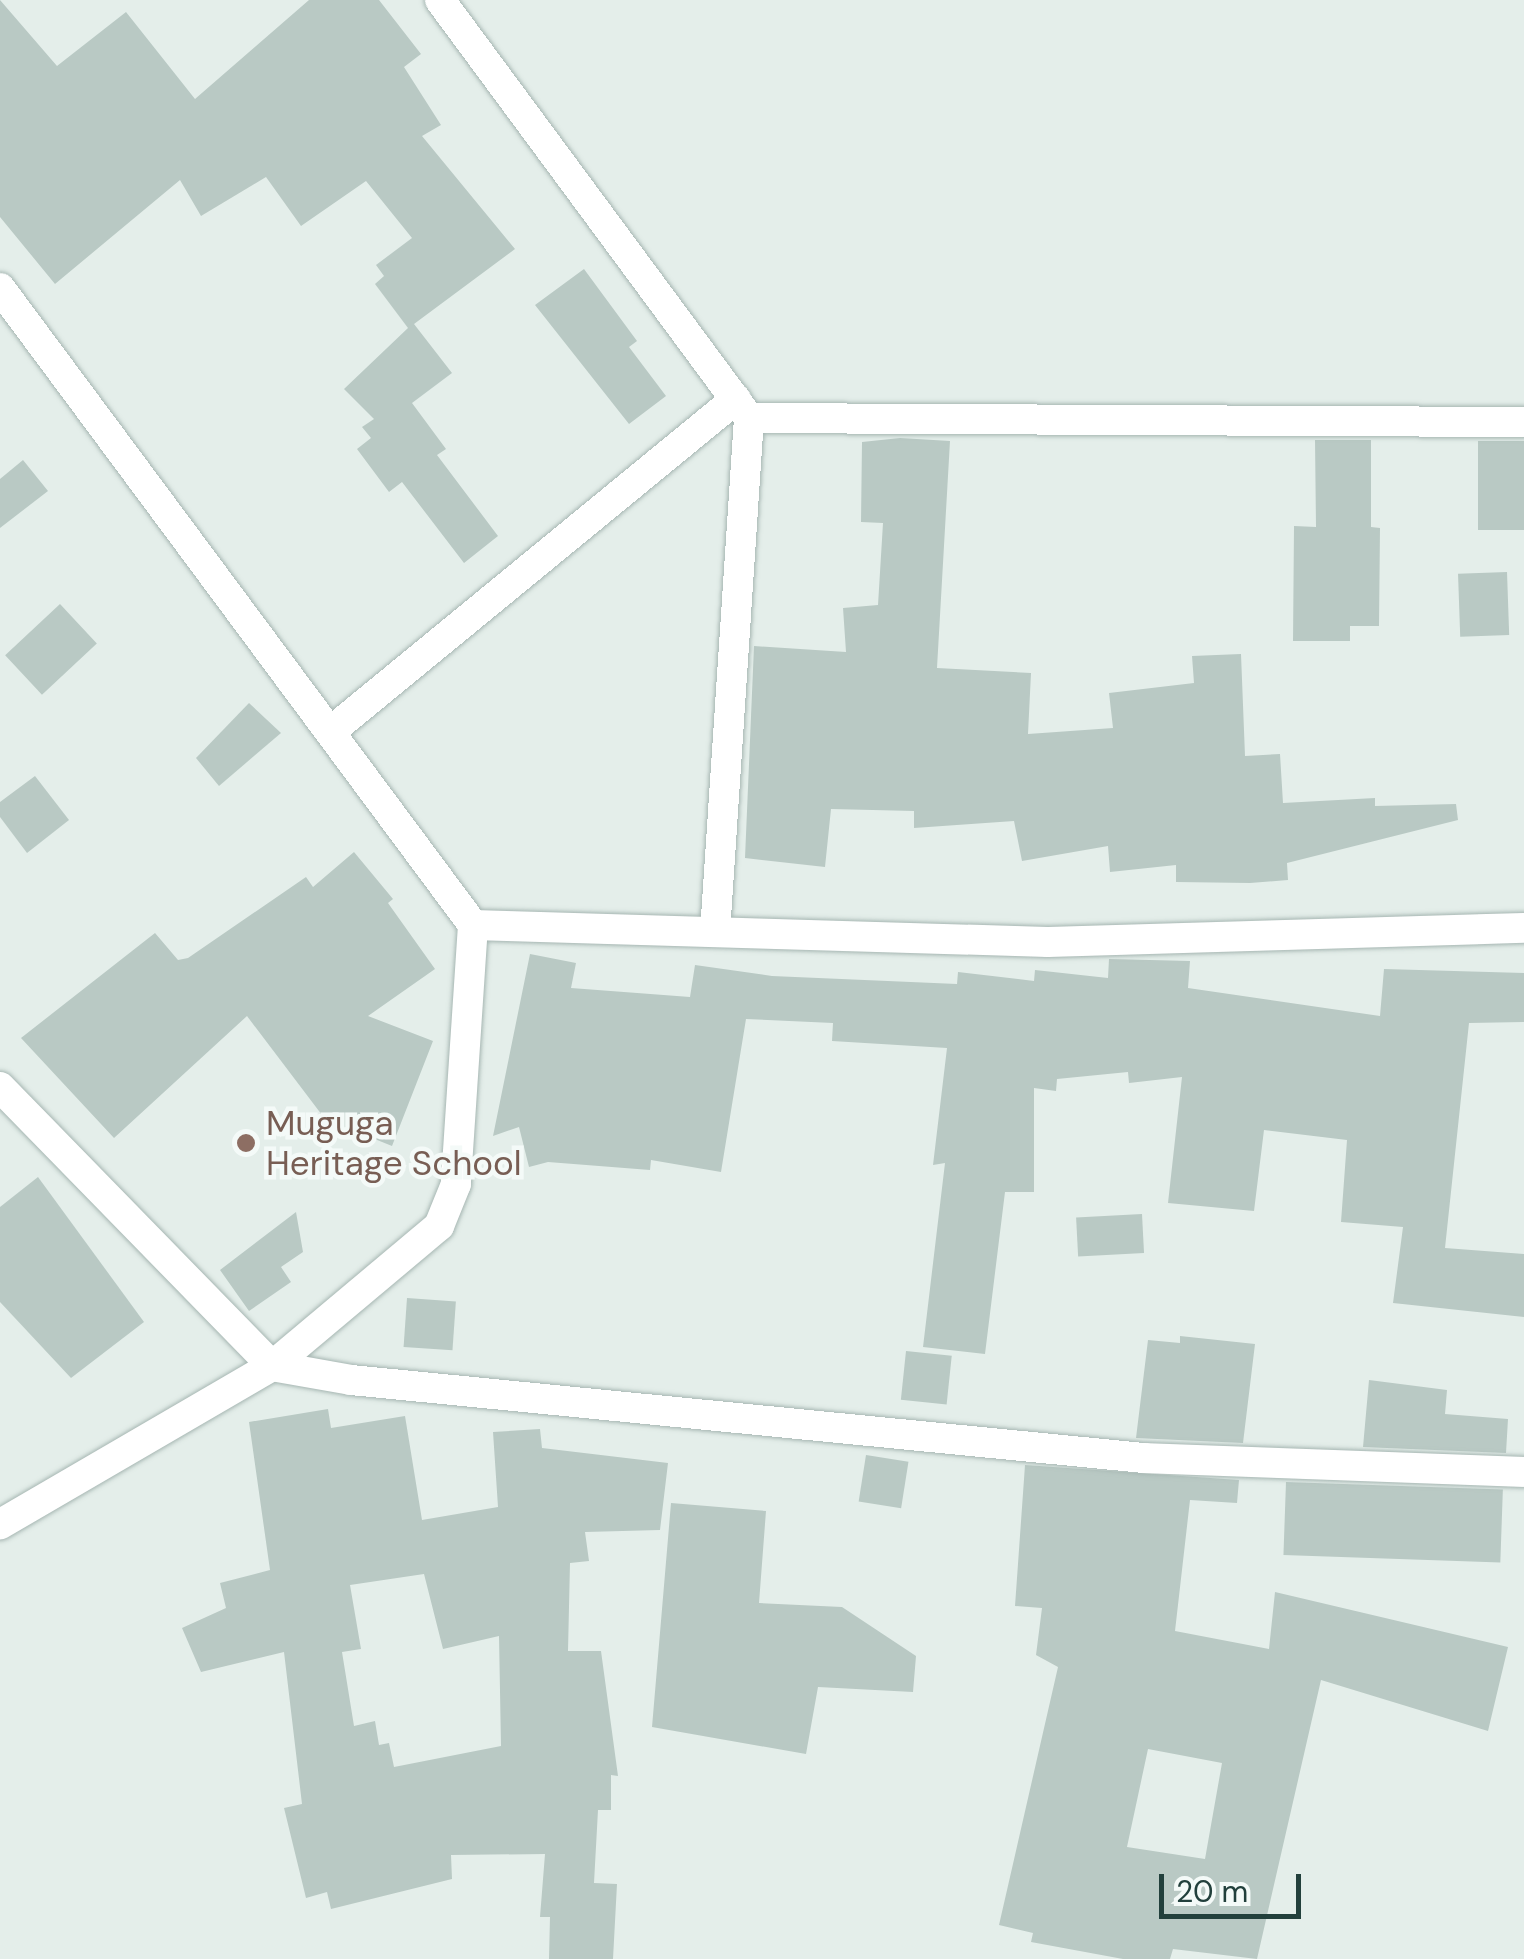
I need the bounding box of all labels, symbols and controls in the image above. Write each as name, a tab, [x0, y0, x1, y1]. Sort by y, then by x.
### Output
place label: Muguga Heritage School	[266, 1102, 522, 1184]
marker: Muguga Heritage School	[235, 1132, 257, 1154]
scale bar	[1164, 1854, 1306, 1916]
text: 20 m	[1176, 1872, 1248, 1911]

